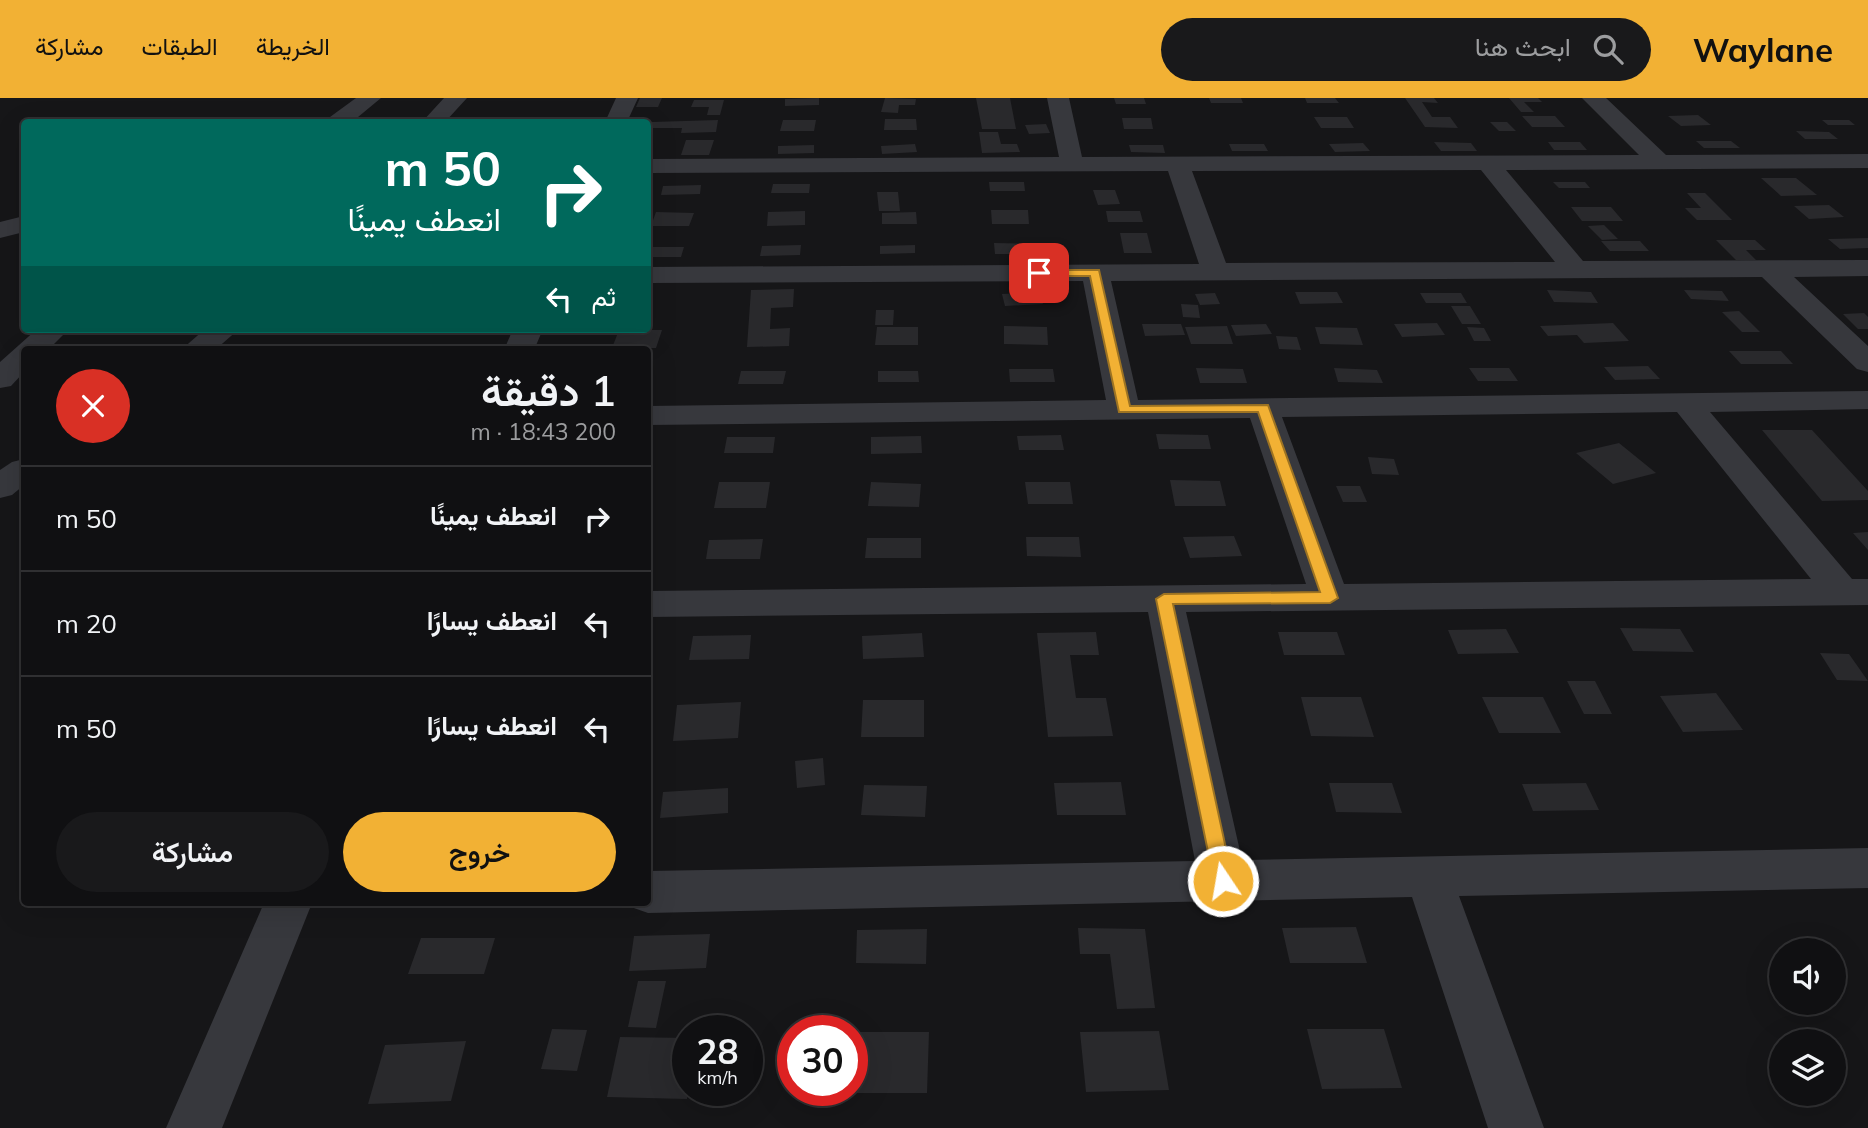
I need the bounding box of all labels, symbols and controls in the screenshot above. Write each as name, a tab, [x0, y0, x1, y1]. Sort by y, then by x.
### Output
search box	[1161, 18, 1651, 81]
text: Waylane	[1693, 29, 1833, 70]
text: ابحث هنا	[1475, 30, 1571, 63]
icon: search	[1589, 30, 1627, 68]
text: مشاركة	[35, 31, 103, 61]
text: الطبقات	[141, 31, 218, 61]
text: الخريطة	[256, 31, 330, 61]
text: 50 m	[385, 137, 501, 198]
icon: right	[525, 147, 616, 238]
text: انعطف يمينًا	[347, 199, 501, 239]
pin	[1009, 243, 1069, 303]
icon: arrive	[1020, 254, 1058, 292]
icon: left	[540, 280, 578, 318]
text: ثم	[592, 280, 616, 313]
text: 1 دقيقة	[481, 364, 616, 417]
button: close	[56, 369, 130, 443]
text: 200 m · 18:43	[471, 417, 616, 446]
text: انعطف يمينًا	[430, 499, 557, 532]
icon: right	[578, 500, 616, 538]
text: 50 m	[56, 502, 117, 535]
text: انعطف يسارًا	[427, 604, 557, 637]
icon: left	[578, 605, 616, 643]
text: 20 m	[56, 607, 117, 640]
text: انعطف يسارًا	[427, 709, 557, 742]
icon: left	[578, 710, 616, 748]
text: 50 m	[56, 712, 117, 745]
button: مشاركة	[56, 812, 329, 892]
button: خروج	[343, 812, 616, 892]
position arrow	[1186, 844, 1260, 918]
map controls	[1769, 938, 1846, 1106]
button: sound	[1769, 938, 1846, 1015]
speed limit sign: 30	[777, 1015, 868, 1106]
text: 28	[696, 1029, 739, 1073]
button: layers	[1769, 1029, 1846, 1106]
text: km/h	[697, 1066, 738, 1089]

